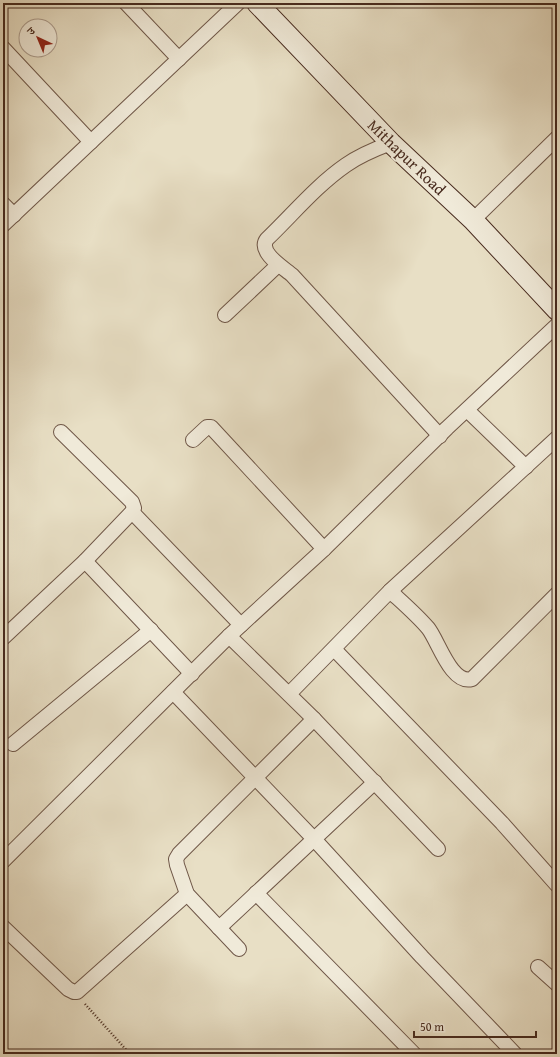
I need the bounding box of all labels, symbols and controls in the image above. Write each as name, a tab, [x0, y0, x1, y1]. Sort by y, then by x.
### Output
north arrow	[18, 18, 58, 58]
text: उ	[23, 22, 40, 39]
street label: Mithapur Road	[362, 113, 452, 201]
scale bar	[414, 1013, 536, 1039]
text: 50 m	[420, 1018, 444, 1035]

